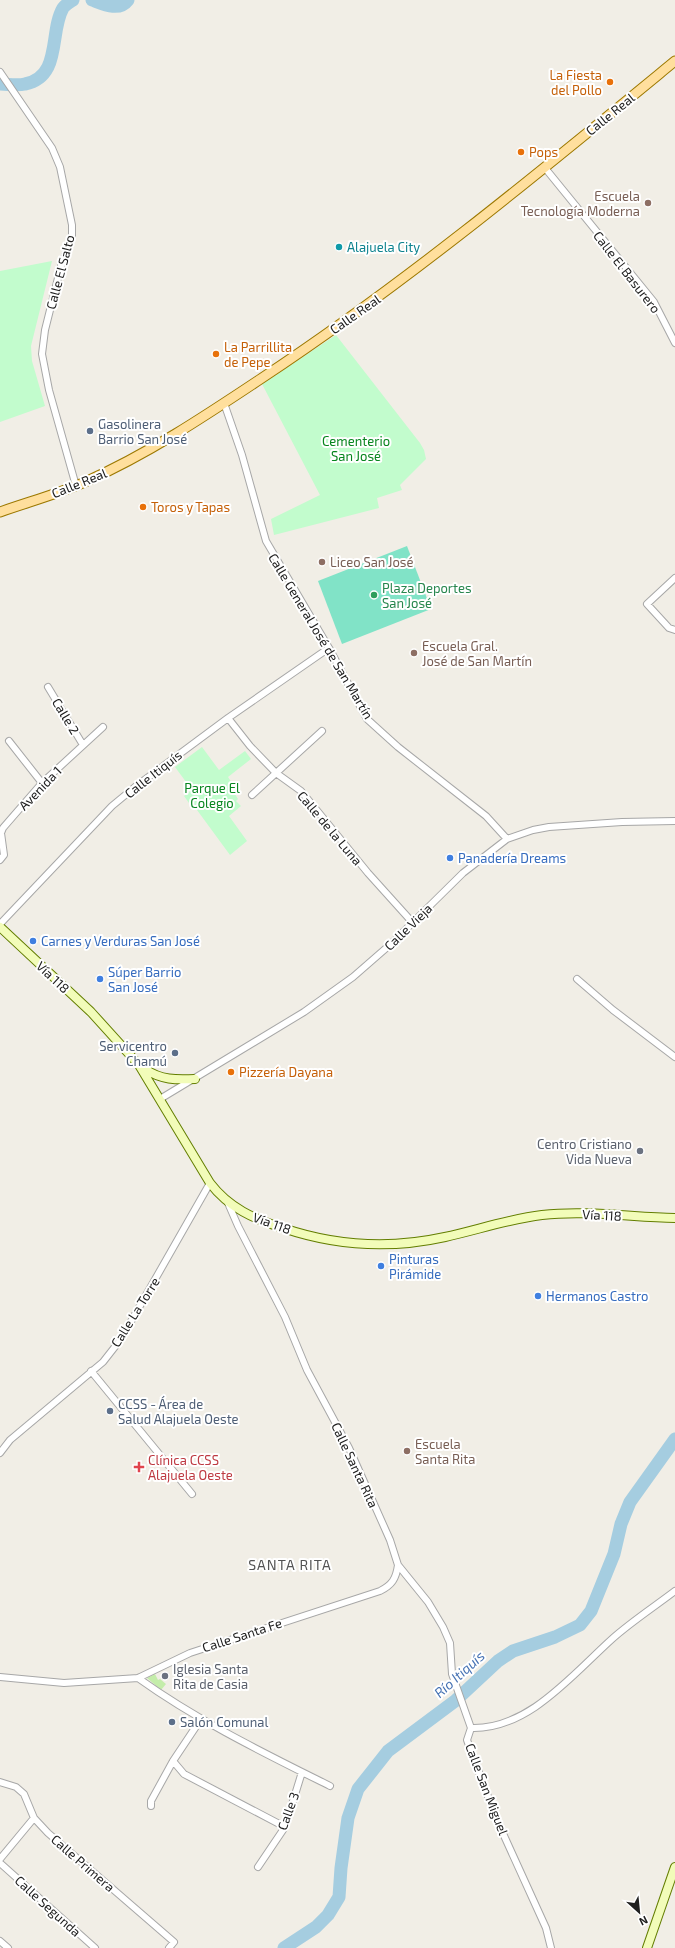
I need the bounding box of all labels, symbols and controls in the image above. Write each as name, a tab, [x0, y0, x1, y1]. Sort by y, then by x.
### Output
place label: La Fiesta del Pollo	[549, 67, 602, 98]
marker: La Fiesta del Pollo	[605, 77, 615, 87]
street label: Calle Real	[582, 89, 638, 139]
place label: Pops	[529, 144, 558, 160]
marker: Pops	[516, 147, 526, 157]
place label: Escuela Tecnología Moderna	[521, 188, 640, 219]
marker: Escuela Tecnología Moderna	[643, 198, 653, 208]
street label: Calle El Basurero	[590, 228, 664, 316]
street label: Calle El Salto	[42, 233, 78, 311]
place label: Alajuela City	[347, 239, 420, 255]
marker: Alajuela City	[334, 242, 344, 252]
street label: Calle Real	[327, 291, 383, 337]
place label: La Parrillita de Pepe	[224, 339, 292, 370]
marker: La Parrillita de Pepe	[211, 349, 221, 359]
place label: Gasolinera Barrio San José	[98, 416, 187, 447]
marker: Gasolinera Barrio San José	[85, 426, 95, 436]
park label: Cementerio San José	[322, 433, 390, 464]
street label: Calle Real	[49, 465, 109, 501]
place label: Toros y Tapas	[151, 499, 230, 515]
marker: Toros y Tapas	[138, 502, 148, 512]
street label: Calle General José de San Martín	[265, 550, 377, 722]
place label: Liceo San José	[330, 554, 413, 570]
marker: Liceo San José	[317, 557, 327, 567]
place label: Plaza Deportes San José	[382, 580, 472, 611]
marker: Plaza Deportes San José	[369, 590, 379, 600]
place label: Escuela Gral. José de San Martín	[422, 638, 532, 669]
marker: Escuela Gral. José de San Martín	[409, 648, 419, 658]
street label: Calle 2	[49, 695, 83, 737]
street label: Calle Itiquís	[121, 747, 185, 801]
street label: Avenida 1	[15, 763, 65, 813]
park label: Parque El Colegio	[184, 780, 240, 811]
street label: Calle de la Luna	[294, 788, 366, 868]
place label: Panadería Dreams	[458, 850, 566, 866]
marker: Panadería Dreams	[445, 853, 455, 863]
street label: Calle Vieja	[381, 900, 435, 954]
place label: Carnes y Verduras San José	[41, 933, 200, 949]
marker: Carnes y Verduras San José	[28, 936, 38, 946]
street label: Vía 118	[33, 958, 73, 996]
place label: Súper Barrio San José	[108, 964, 181, 995]
marker: Súper Barrio San José	[95, 974, 105, 984]
place label: Servicentro Chamú	[99, 1038, 167, 1069]
marker: Servicentro Chamú	[170, 1048, 180, 1058]
place label: Pizzería Dayana	[239, 1064, 333, 1080]
marker: Pizzería Dayana	[226, 1067, 236, 1077]
place label: Centro Cristiano Vida Nueva	[537, 1136, 632, 1167]
marker: Centro Cristiano Vida Nueva	[635, 1146, 645, 1156]
street label: Vía 118	[582, 1206, 622, 1224]
street label: Vía 118	[251, 1209, 293, 1237]
place label: Pinturas Pirámide	[389, 1251, 441, 1282]
marker: Pinturas Pirámide	[376, 1261, 386, 1271]
street label: Calle La Torre	[107, 1274, 163, 1350]
place label: Hermanos Castro	[546, 1288, 648, 1304]
marker: Hermanos Castro	[533, 1291, 543, 1301]
place label: CCSS - Área de Salud Alajuela Oeste	[118, 1395, 239, 1427]
marker: CCSS - Área de Salud Alajuela Oeste	[105, 1406, 115, 1416]
street label: Calle Santa Rita	[328, 1420, 382, 1510]
place label: Escuela Santa Rita	[415, 1436, 475, 1467]
marker: Escuela Santa Rita	[402, 1446, 412, 1456]
place label: Clínica CCSS Alajuela Oeste	[148, 1452, 233, 1483]
marker: Clínica CCSS Alajuela Oeste	[133, 1461, 145, 1473]
district label: SANTA RITA	[248, 1556, 332, 1573]
street label: Calle Santa Fe	[200, 1615, 284, 1655]
water label: Río Itiquís	[430, 1647, 488, 1701]
place label: Iglesia Santa Rita de Casia	[173, 1661, 248, 1692]
marker: Iglesia Santa Rita de Casia	[160, 1671, 170, 1681]
place label: Salón Comunal	[180, 1714, 268, 1730]
marker: Salón Comunal	[167, 1717, 177, 1727]
street label: Calle San Miguel	[462, 1741, 512, 1837]
street label: Calle 3	[274, 1790, 302, 1832]
street label: Calle Primera	[48, 1831, 118, 1895]
street label: Calle Segunda	[12, 1872, 84, 1940]
north arrow	[619, 1892, 659, 1932]
text: N	[637, 1914, 650, 1929]

